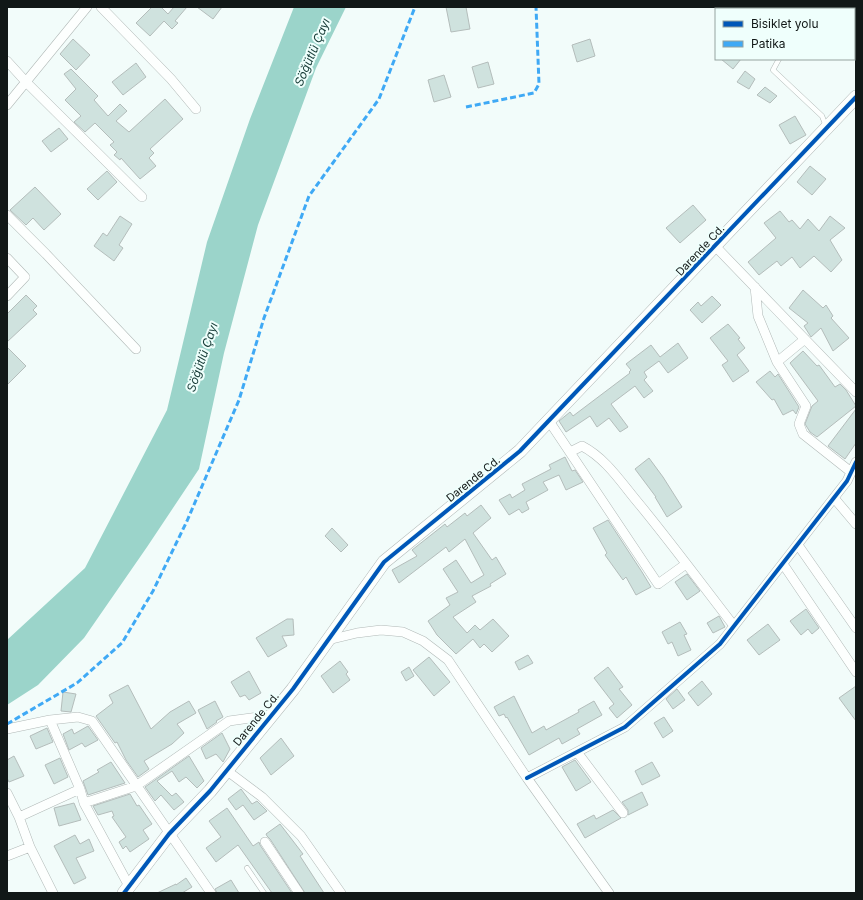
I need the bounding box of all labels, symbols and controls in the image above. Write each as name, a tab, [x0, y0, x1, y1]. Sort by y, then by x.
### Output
legend	[715, 8, 855, 60]
water label: Söğütlü Çayı	[291, 16, 333, 88]
text: Bisiklet yolu	[751, 16, 819, 31]
text: Patika	[751, 36, 786, 51]
street label: Darende Cd.	[673, 221, 727, 279]
water label: Söğütlü Çayı	[183, 320, 221, 394]
street label: Darende Cd.	[443, 453, 503, 505]
street label: Darende Cd.	[230, 689, 282, 749]

